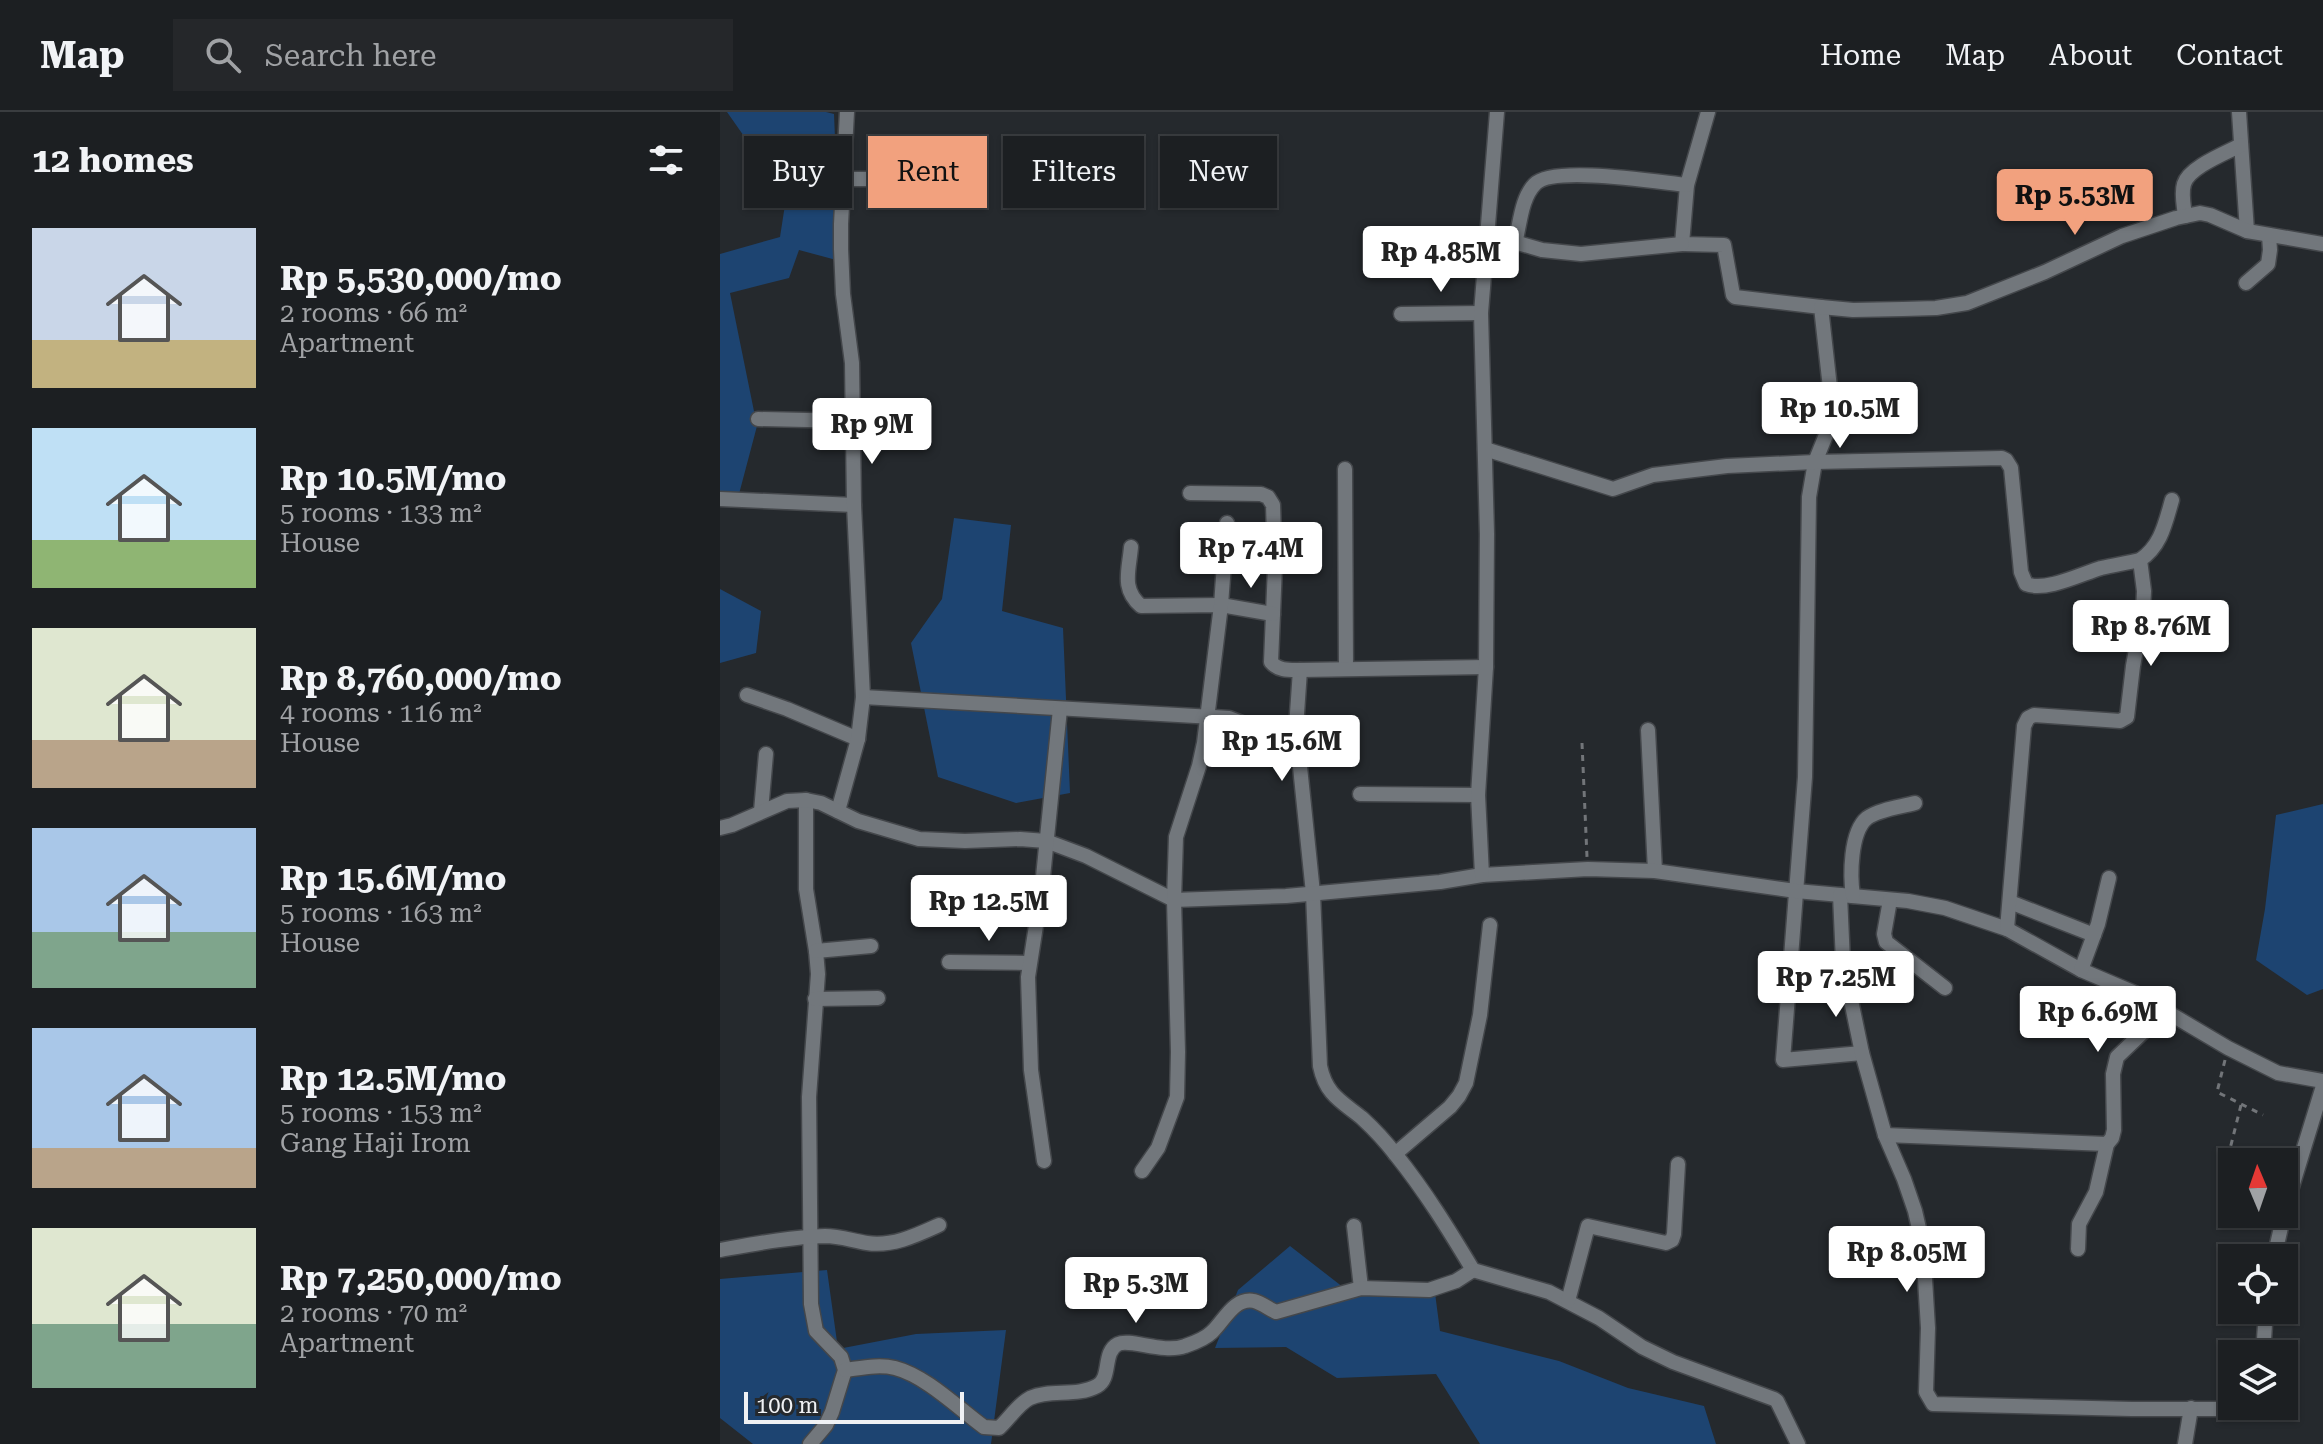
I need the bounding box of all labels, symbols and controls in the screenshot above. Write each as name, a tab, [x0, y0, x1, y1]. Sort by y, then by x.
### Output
search box	[173, 19, 733, 91]
text: Map	[40, 33, 125, 77]
icon: search	[201, 33, 245, 77]
text: Search here	[265, 38, 437, 73]
text: Home	[1820, 39, 1901, 72]
text: Map	[1945, 39, 2005, 72]
text: About	[2049, 39, 2132, 72]
text: Contact	[2176, 39, 2283, 72]
chip: Buy	[744, 136, 852, 208]
chip: Rent	[868, 136, 987, 208]
chip: Filters	[1003, 136, 1144, 208]
chip: New	[1160, 136, 1277, 208]
icon: filters	[644, 138, 688, 182]
text: 12 homes	[32, 140, 194, 180]
pin: Rp 5.53M	[1992, 169, 2158, 237]
text: Rp 5.53M	[2015, 180, 2135, 210]
pin: Rp 4.85M	[1358, 226, 1524, 294]
text: Rp 4.85M	[1381, 237, 1501, 267]
text: Rp 5,530,000/mo	[280, 258, 562, 298]
icon: home	[96, 260, 192, 356]
text: 2 rooms · 66 m²	[280, 298, 467, 328]
text: Apartment	[280, 328, 414, 358]
pin: Rp 10.5M	[1757, 382, 1923, 450]
text: Rp 10.5M	[1780, 393, 1900, 423]
pin: Rp 9M	[816, 398, 928, 466]
text: Rp 9M	[830, 409, 914, 439]
text: Rp 10.5M/mo	[280, 458, 507, 498]
icon: home	[96, 460, 192, 556]
text: 5 rooms · 133 m²	[280, 498, 482, 528]
pin: Rp 7.4M	[1177, 522, 1325, 590]
text: House	[280, 528, 360, 558]
text: Rp 7.4M	[1198, 533, 1304, 563]
pin: Rp 8.76M	[2068, 600, 2234, 668]
text: Rp 8.76M	[2091, 611, 2211, 641]
text: Rp 8,760,000/mo	[280, 658, 562, 698]
icon: home	[96, 660, 192, 756]
text: 4 rooms · 116 m²	[280, 698, 482, 728]
pin: Rp 15.6M	[1199, 715, 1365, 783]
text: Rp 15.6M	[1222, 726, 1342, 756]
text: House	[280, 728, 360, 758]
text: Rp 15.6M/mo	[280, 858, 507, 898]
icon: home	[96, 860, 192, 956]
pin: Rp 12.5M	[906, 875, 1072, 943]
text: Rp 12.5M	[929, 886, 1049, 916]
text: 5 rooms · 163 m²	[280, 898, 482, 928]
text: House	[280, 928, 360, 958]
pin: Rp 7.25M	[1753, 951, 1919, 1019]
text: Rp 7.25M	[1776, 962, 1896, 992]
pin: Rp 6.69M	[2015, 986, 2181, 1054]
text: Rp 6.69M	[2038, 997, 2158, 1027]
text: Rp 12.5M/mo	[280, 1058, 507, 1098]
icon: home	[96, 1060, 192, 1156]
text: 5 rooms · 153 m²	[280, 1098, 482, 1128]
text: Gang Haji Irom	[280, 1128, 471, 1158]
north arrow	[2218, 1148, 2298, 1228]
map controls	[2218, 1148, 2298, 1420]
pin: Rp 8.05M	[1824, 1226, 1990, 1294]
text: Rp 8.05M	[1847, 1237, 1967, 1267]
button: locate	[2218, 1244, 2298, 1324]
pin: Rp 5.3M	[1062, 1257, 1210, 1325]
text: Rp 7,250,000/mo	[280, 1258, 562, 1298]
icon: home	[96, 1260, 192, 1356]
text: Rp 5.3M	[1083, 1268, 1189, 1298]
text: 2 rooms · 70 m²	[280, 1298, 467, 1328]
text: Apartment	[280, 1328, 414, 1358]
button: layers	[2218, 1340, 2298, 1420]
scale bar	[744, 1388, 964, 1424]
text: 100 m	[756, 1393, 819, 1418]

